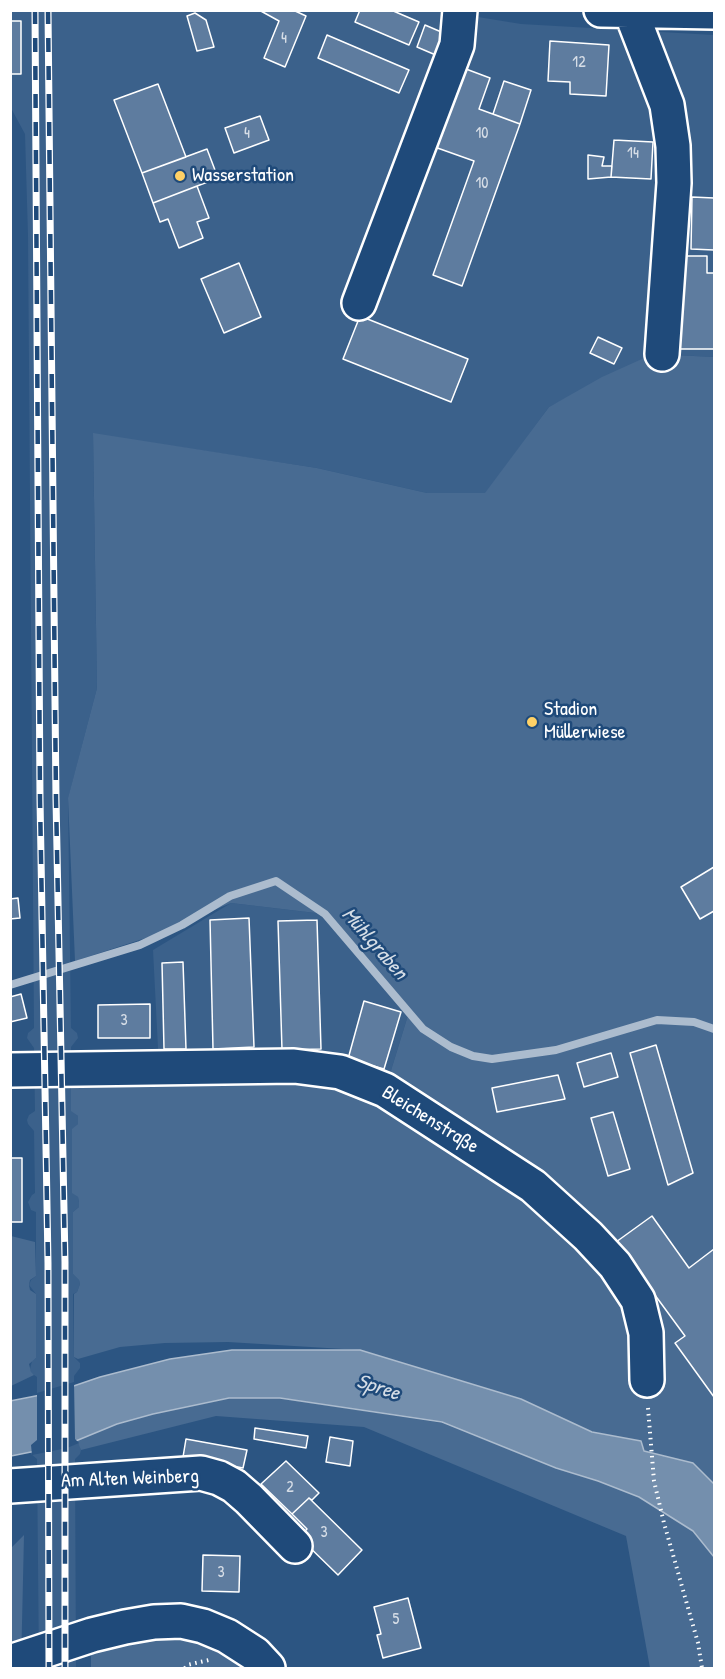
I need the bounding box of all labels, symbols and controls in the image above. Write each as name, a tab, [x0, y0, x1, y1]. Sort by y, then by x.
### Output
house number: 4	[281, 29, 287, 49]
house number: 12	[572, 53, 586, 73]
house number: 4	[244, 124, 250, 144]
house number: 10	[476, 124, 488, 144]
house number: 14	[627, 144, 639, 164]
place label: Wasserstation	[192, 164, 294, 188]
marker: Wasserstation	[173, 169, 187, 183]
house number: 10	[476, 174, 488, 194]
place label: Stadion Müllerwiese	[544, 698, 626, 745]
marker: Stadion Müllerwiese	[525, 715, 539, 729]
water label: Mühlgraben	[336, 903, 412, 985]
house number: 3	[120, 1011, 128, 1031]
street label: Bleichenstraße	[377, 1081, 483, 1159]
water label: Spree	[353, 1369, 403, 1407]
street label: Am Alten Weinberg	[61, 1465, 199, 1493]
house number: 2	[286, 1478, 294, 1498]
house number: 3	[320, 1523, 328, 1543]
house number: 3	[217, 1563, 225, 1583]
house number: 5	[393, 1610, 399, 1630]

